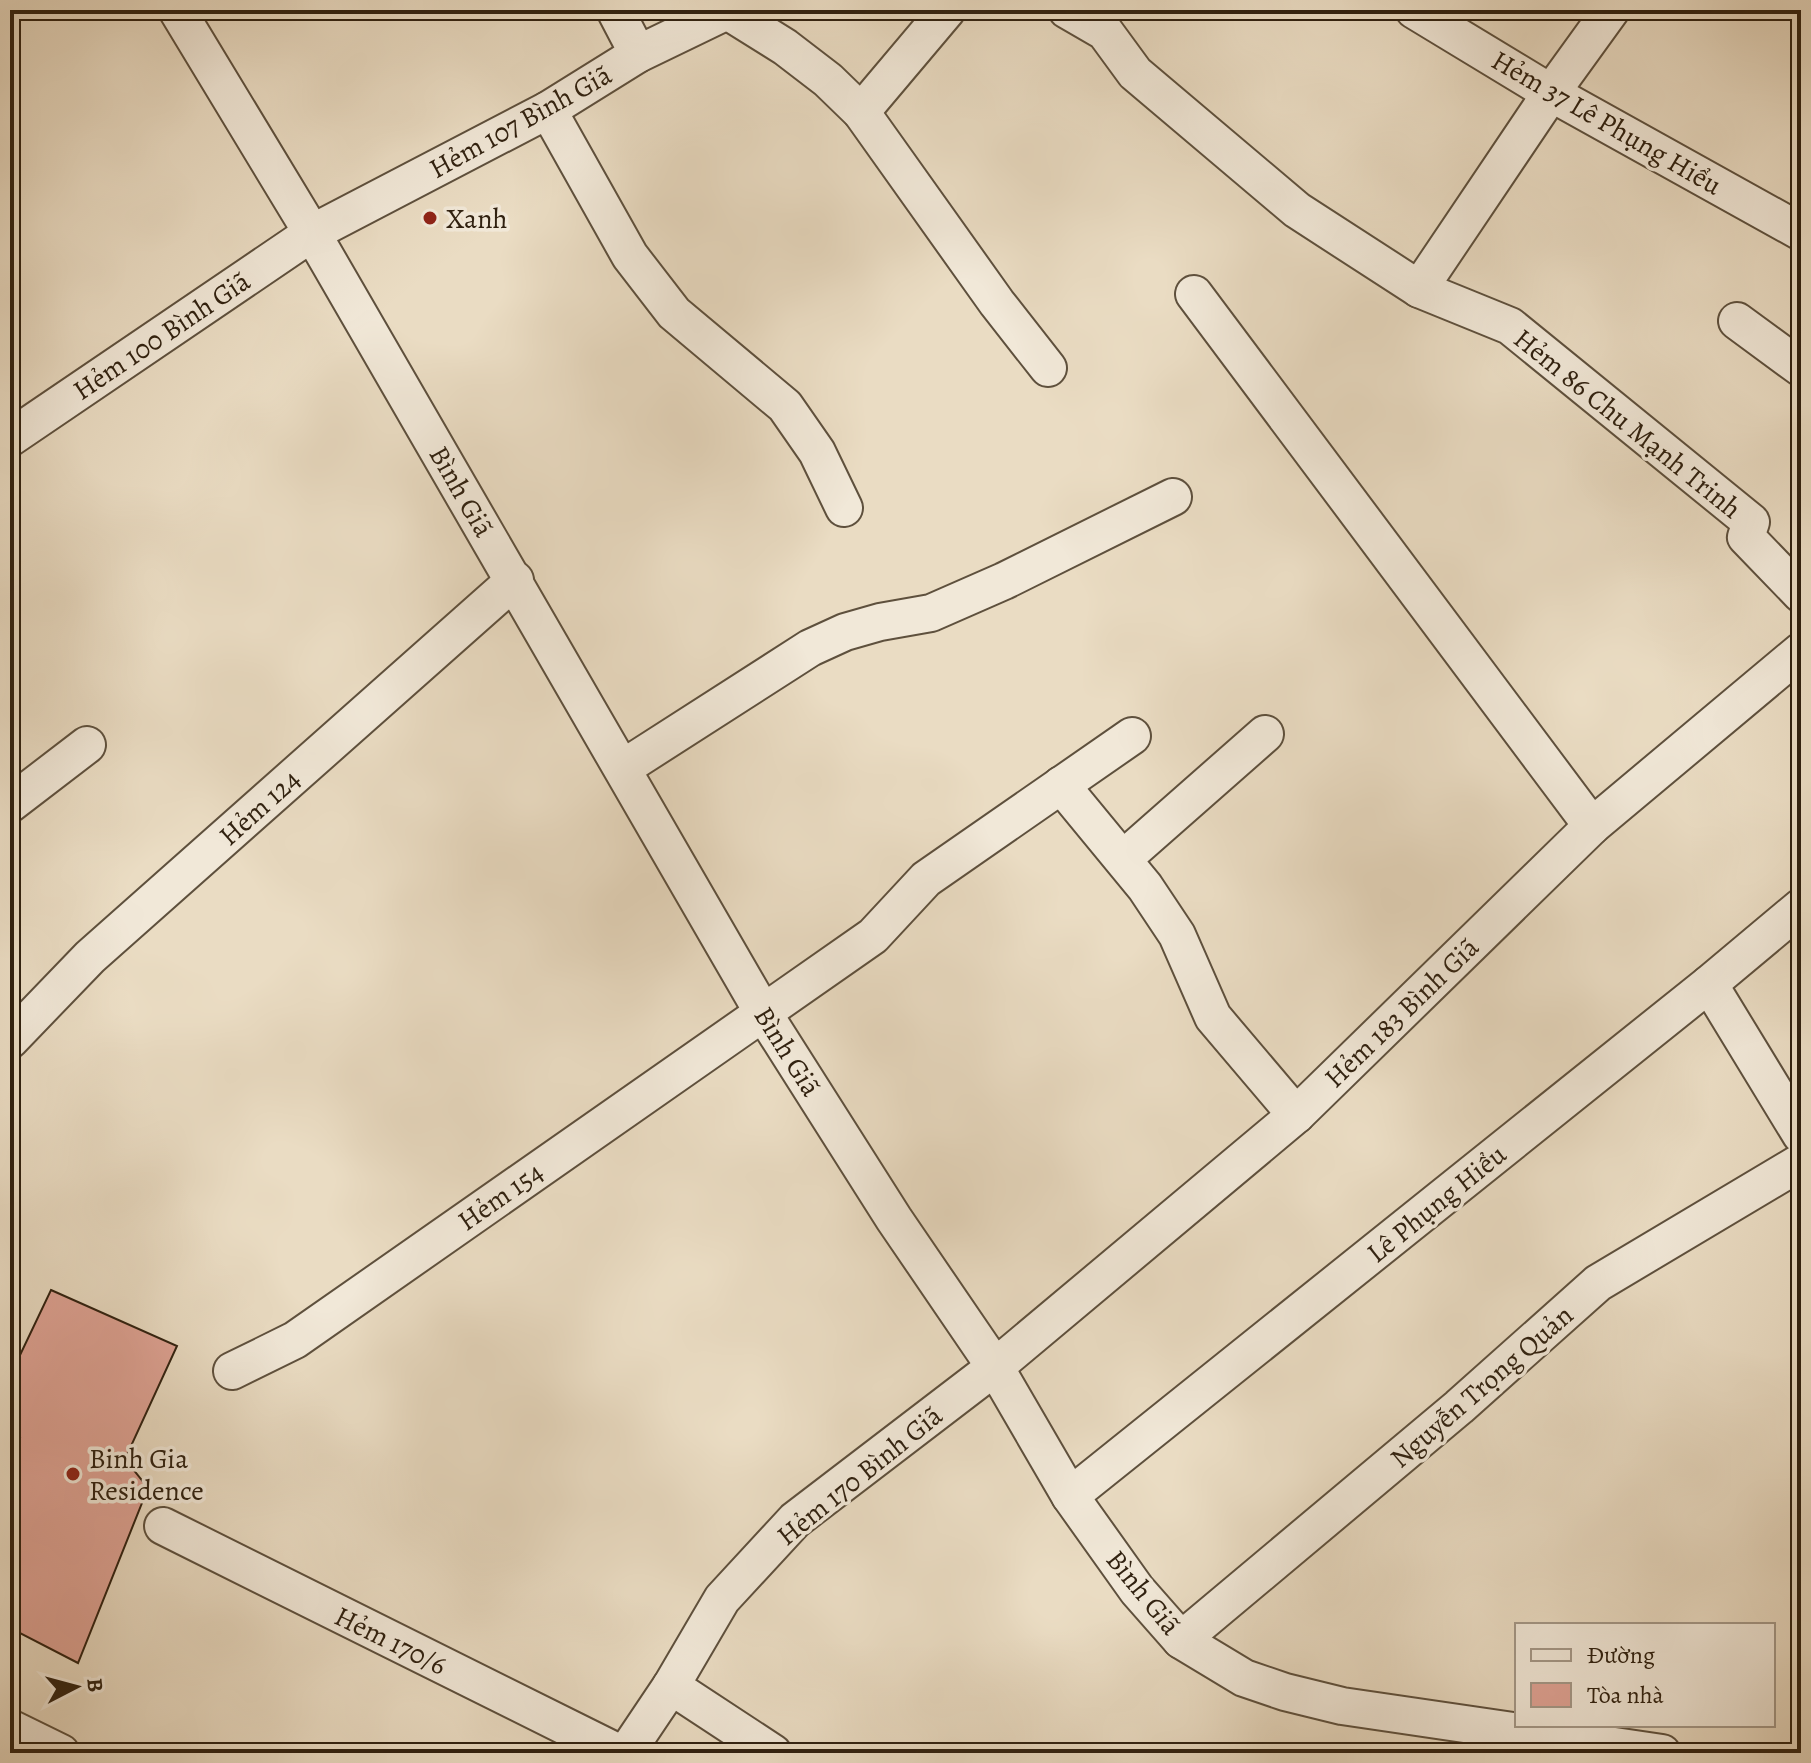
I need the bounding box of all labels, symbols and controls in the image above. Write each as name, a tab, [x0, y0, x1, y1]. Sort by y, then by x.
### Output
street label: Hẻm 37 Lê Phụng Hiểu	[1484, 41, 1729, 205]
street label: Hẻm 107 Bình Giã	[423, 56, 618, 188]
place label: Xanh	[446, 200, 507, 238]
marker: Xanh	[421, 209, 439, 227]
street label: Hẻm 100 Bình Giã	[65, 262, 258, 409]
street label: Hẻm 86 Chu Mạnh Trinh	[1506, 320, 1749, 528]
street label: Bình Giã	[420, 439, 502, 544]
street label: Hẻm 124	[211, 761, 309, 854]
street label: Hẻm 183 Bình Giã	[1316, 929, 1487, 1096]
street label: Bình Giã	[745, 999, 830, 1104]
street label: Lê Phụng Hiểu	[1359, 1135, 1515, 1272]
street label: Hẻm 154	[450, 1154, 551, 1240]
street label: Nguyễn Trọng Quản	[1382, 1297, 1581, 1477]
street label: Hẻm 170 Bình Giã	[769, 1397, 950, 1554]
place label: Binh Gia Residence	[89, 1440, 204, 1510]
marker: Binh Gia Residence	[64, 1465, 82, 1483]
street label: Bình Giã	[1097, 1542, 1189, 1643]
street label: Hẻm 170/6	[328, 1597, 453, 1684]
legend	[1515, 1623, 1775, 1727]
text: Đường	[1587, 1639, 1655, 1671]
north arrow	[36, 1647, 116, 1727]
text: B	[79, 1677, 111, 1693]
text: Tòa nhà	[1587, 1679, 1665, 1711]

